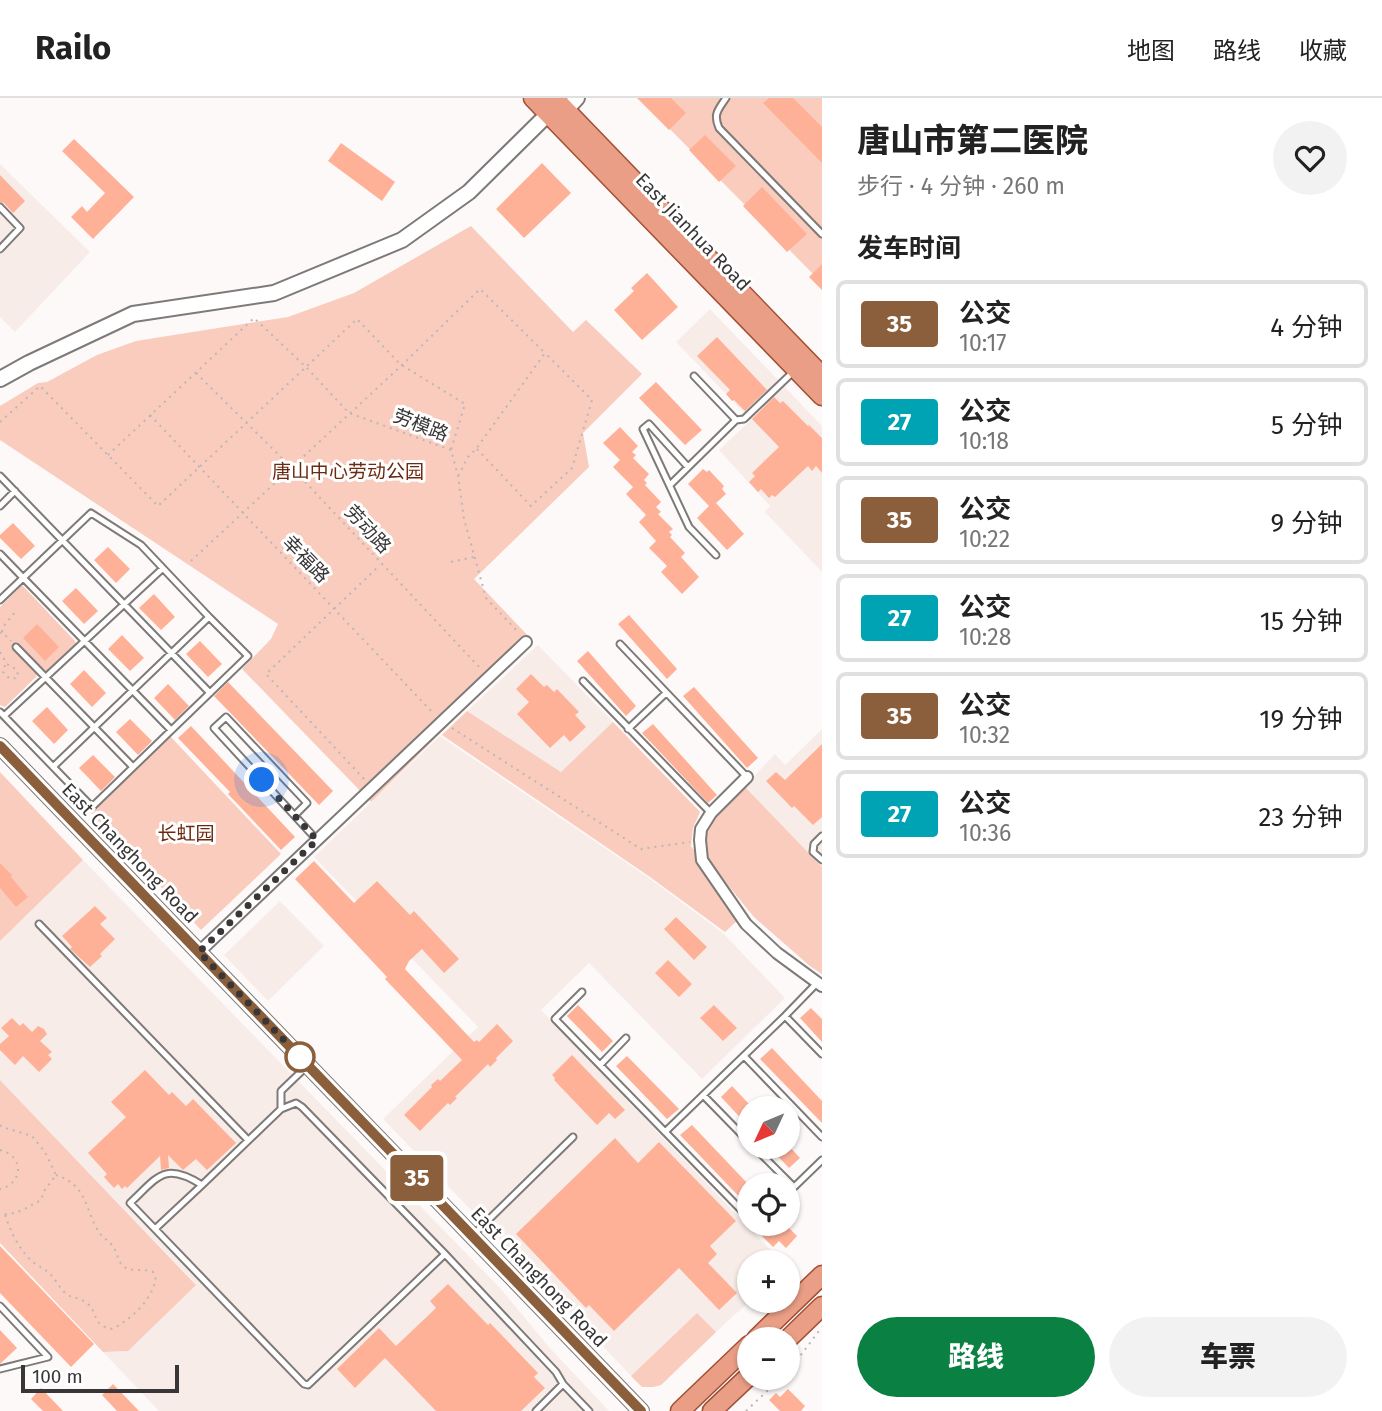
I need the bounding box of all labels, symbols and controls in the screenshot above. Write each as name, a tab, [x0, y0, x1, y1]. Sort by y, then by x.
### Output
text: Railo	[35, 28, 111, 68]
text: 地图	[1127, 37, 1175, 65]
text: 路线	[1213, 37, 1261, 65]
text: 收藏	[1299, 37, 1347, 65]
text: 唐山市第二医院	[857, 121, 1088, 161]
button: heart	[1273, 121, 1347, 195]
street label: East Jianhua Road	[631, 168, 755, 296]
text: 步行 · 4 分钟 · 260 m	[857, 172, 1065, 200]
text: 发车时间	[857, 233, 961, 264]
text: 公交	[959, 298, 1011, 329]
text: 35	[887, 310, 912, 338]
text: 4 分钟	[1270, 312, 1343, 343]
text: 10:17	[959, 329, 1007, 357]
text: 公交	[959, 396, 1011, 427]
street label: 劳模路	[390, 404, 452, 446]
text: 27	[888, 408, 911, 436]
text: 5 分钟	[1271, 410, 1343, 441]
text: 10:18	[959, 427, 1009, 455]
park label: 唐山中心劳动公园	[272, 460, 424, 483]
text: 公交	[959, 494, 1011, 525]
street label: 劳动路	[340, 500, 396, 558]
text: 35	[887, 506, 912, 534]
text: 9 分钟	[1270, 508, 1343, 539]
text: 10:22	[959, 525, 1010, 553]
street label: 幸福路	[278, 531, 334, 587]
text: 公交	[959, 592, 1011, 623]
text: 27	[888, 604, 911, 632]
text: 15 分钟	[1260, 606, 1343, 637]
text: 10:28	[959, 623, 1011, 651]
text: 公交	[959, 690, 1011, 721]
text: 35	[887, 702, 912, 730]
text: 19 分钟	[1259, 704, 1343, 735]
text: 10:32	[959, 721, 1010, 749]
your location	[244, 762, 279, 797]
street label: East Changhong Road	[57, 778, 203, 928]
text: 公交	[959, 788, 1011, 819]
text: 27	[888, 800, 911, 828]
text: 23 分钟	[1258, 802, 1343, 833]
text: 10:36	[959, 819, 1011, 847]
park label: 长虹园	[157, 822, 215, 845]
unlabelled marker	[285, 1042, 315, 1072]
north arrow	[737, 1096, 800, 1158]
map controls	[737, 1096, 800, 1390]
line badge: 35	[386, 1155, 448, 1201]
text: 35	[404, 1164, 430, 1192]
button: locate	[737, 1173, 800, 1236]
street label: East Changhong Road	[466, 1202, 612, 1352]
button: +	[737, 1250, 800, 1313]
button: 路线	[857, 1317, 1095, 1397]
button: 车票	[1109, 1317, 1347, 1397]
button: −	[737, 1327, 800, 1390]
scale bar	[21, 1362, 178, 1394]
text: 100 m	[32, 1365, 83, 1388]

